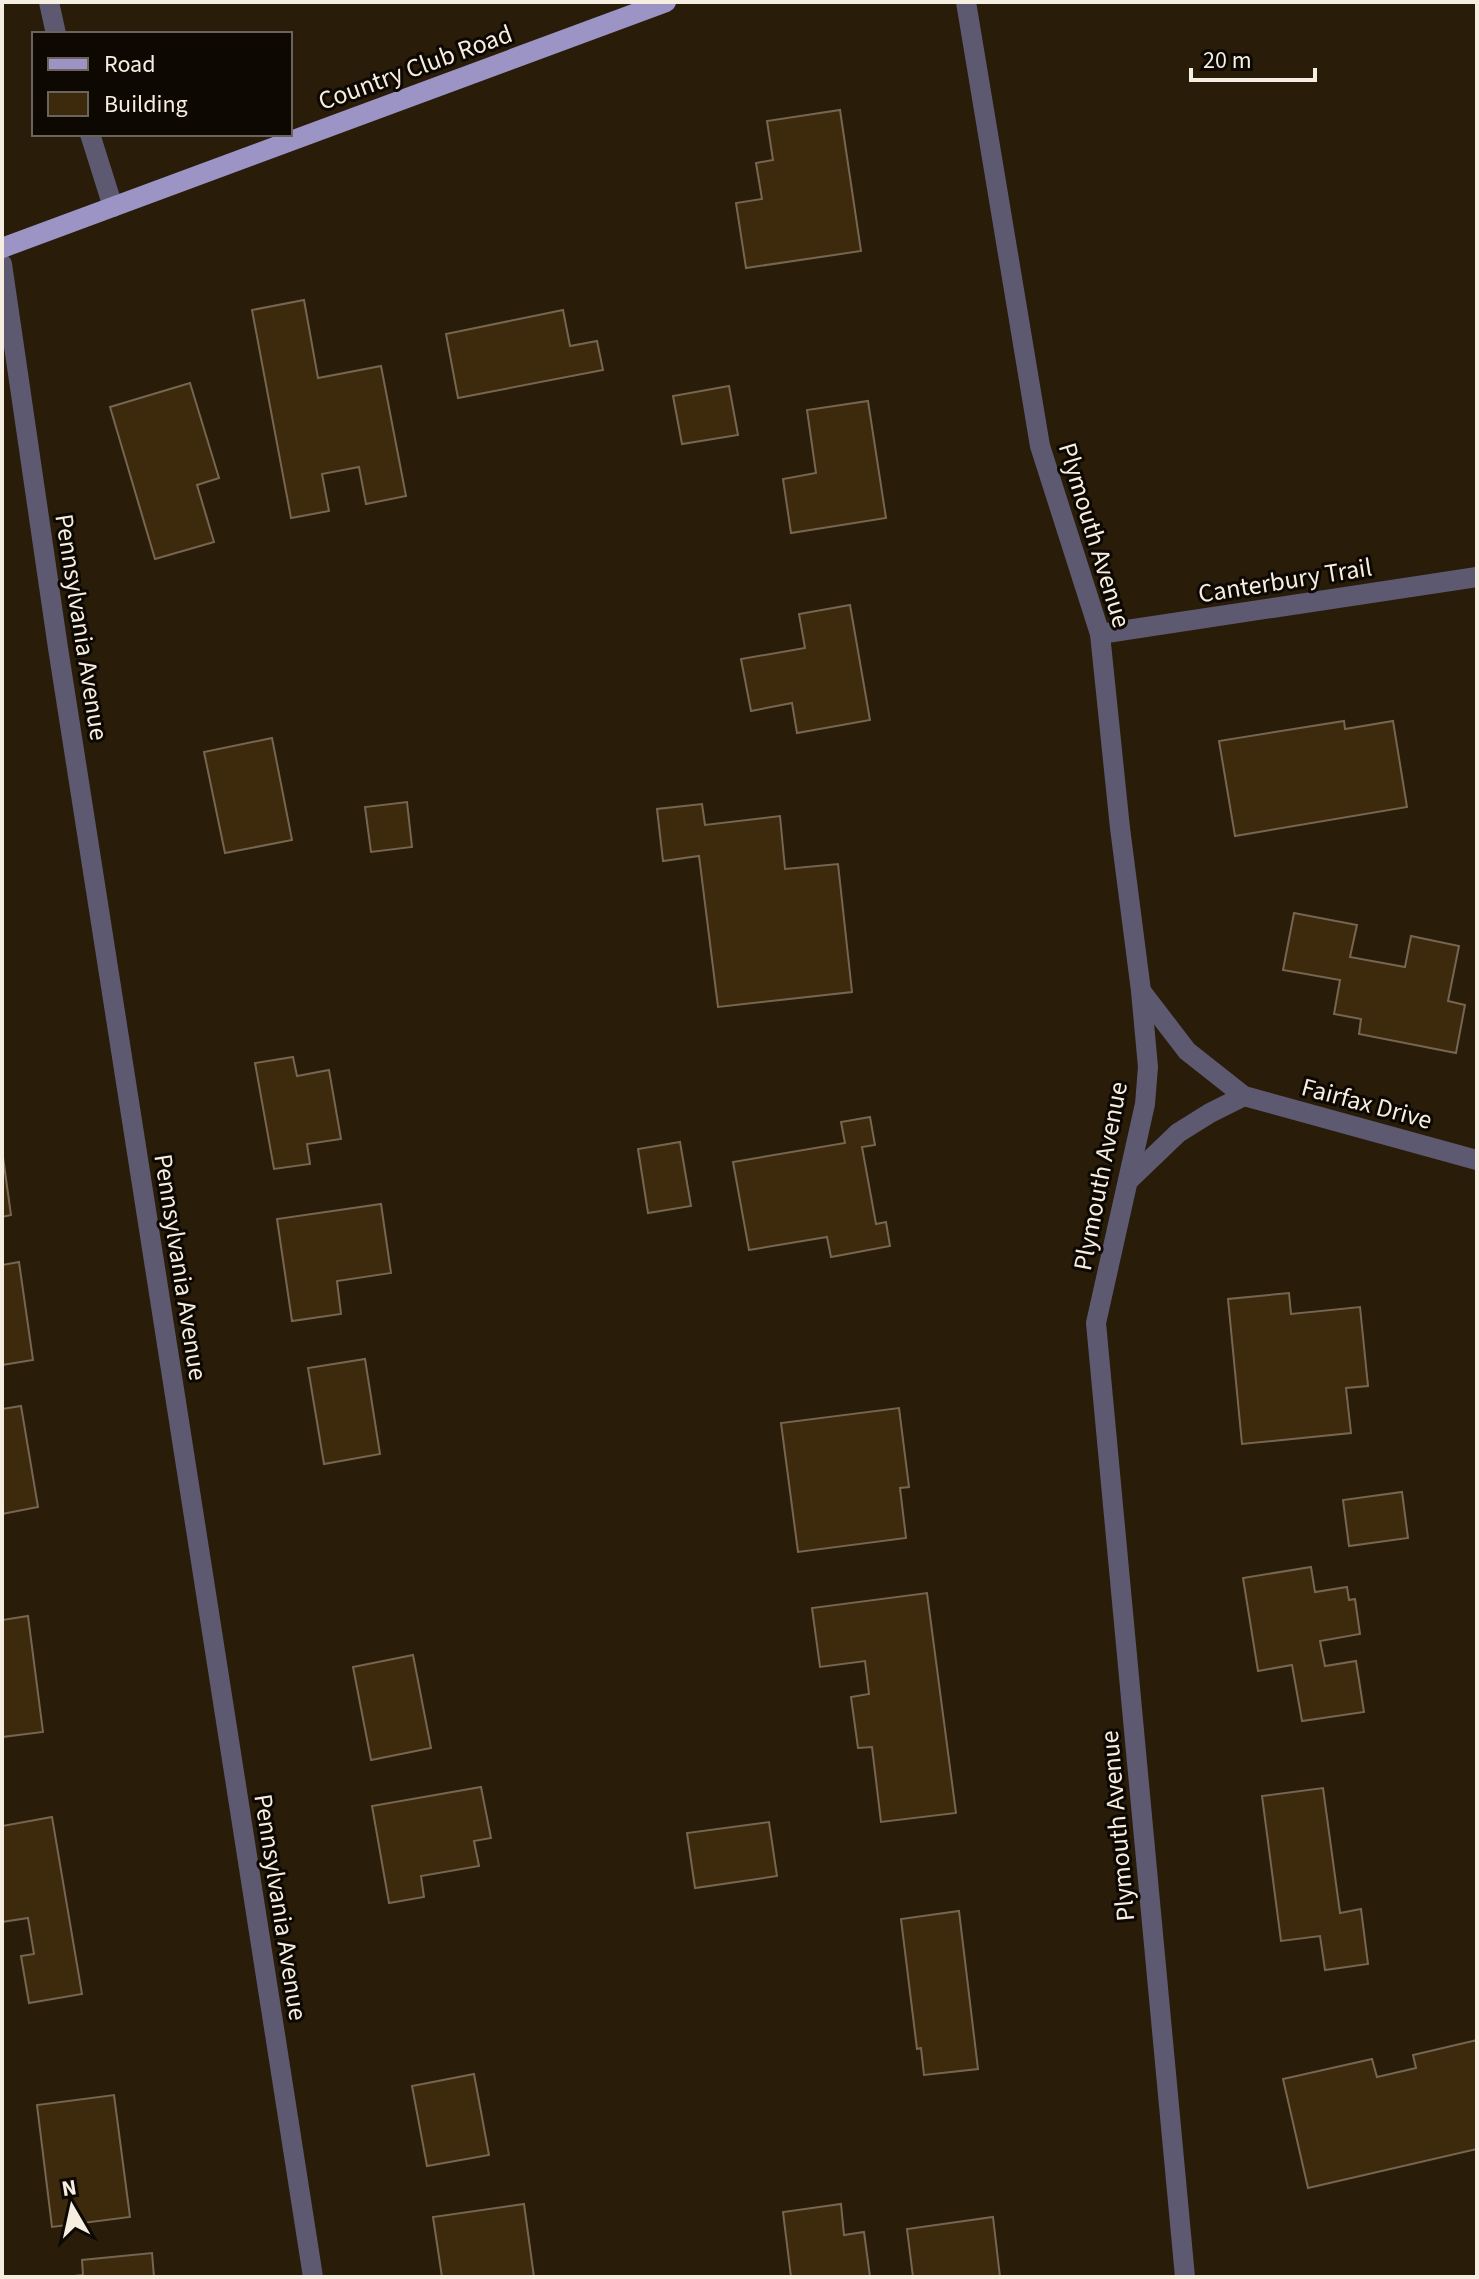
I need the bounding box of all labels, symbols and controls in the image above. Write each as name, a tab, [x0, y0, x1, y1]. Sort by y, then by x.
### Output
street label: Country Club Road	[313, 15, 517, 120]
legend	[32, 32, 292, 136]
scale bar	[1191, 32, 1315, 82]
text: 20 m	[1203, 43, 1252, 78]
text: Road	[104, 47, 156, 82]
text: Building	[104, 87, 188, 122]
street label: Plymouth Avenue	[1049, 438, 1140, 632]
street label: Pennsylvania Avenue	[45, 511, 118, 743]
street label: Canterbury Trail	[1196, 549, 1375, 612]
street label: Fairfax Drive	[1297, 1068, 1436, 1139]
street label: Plymouth Avenue	[1064, 1079, 1137, 1274]
street label: Pennsylvania Avenue	[144, 1151, 217, 1383]
street label: Plymouth Avenue	[1091, 1729, 1144, 1923]
street label: Pennsylvania Avenue	[244, 1791, 317, 2023]
north arrow	[32, 2167, 112, 2247]
text: N	[59, 2171, 79, 2205]

